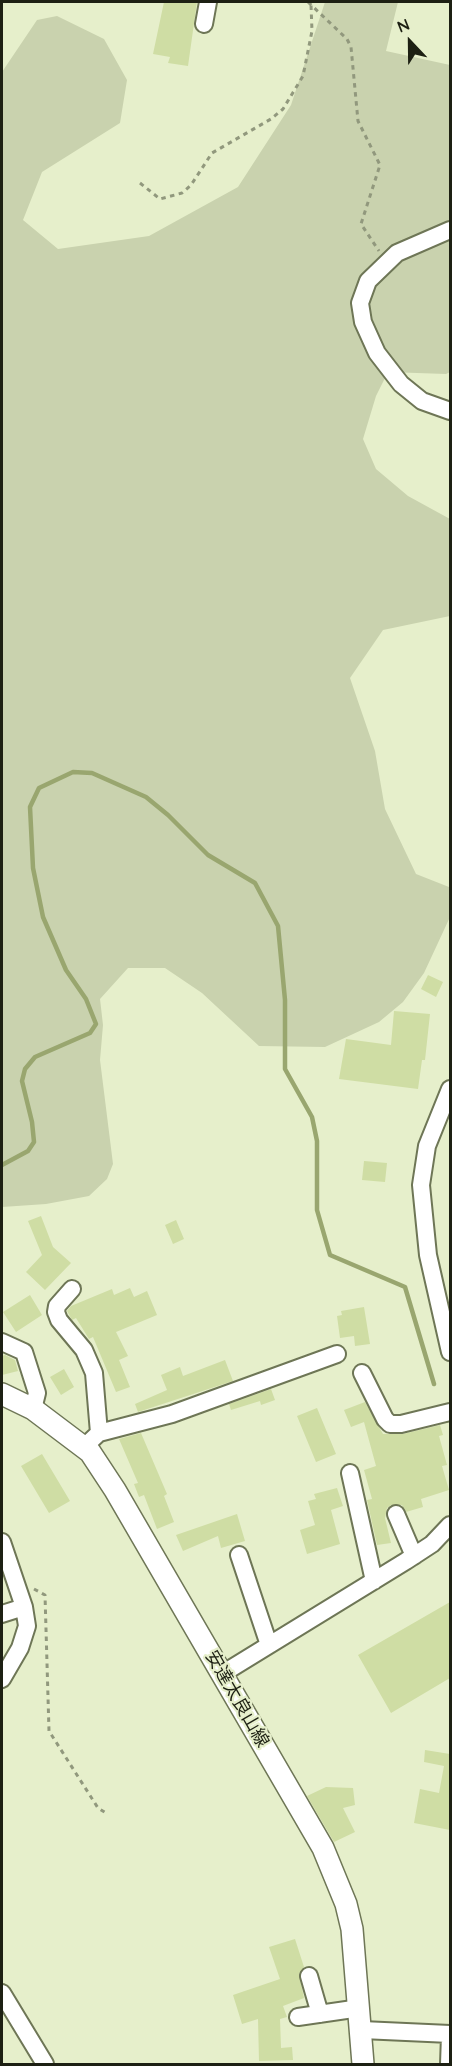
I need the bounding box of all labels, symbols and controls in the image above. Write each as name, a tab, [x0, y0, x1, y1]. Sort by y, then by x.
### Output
north arrow	[380, 12, 440, 72]
text: N	[394, 14, 412, 37]
street label: 安達太良山線	[201, 1647, 273, 1751]

